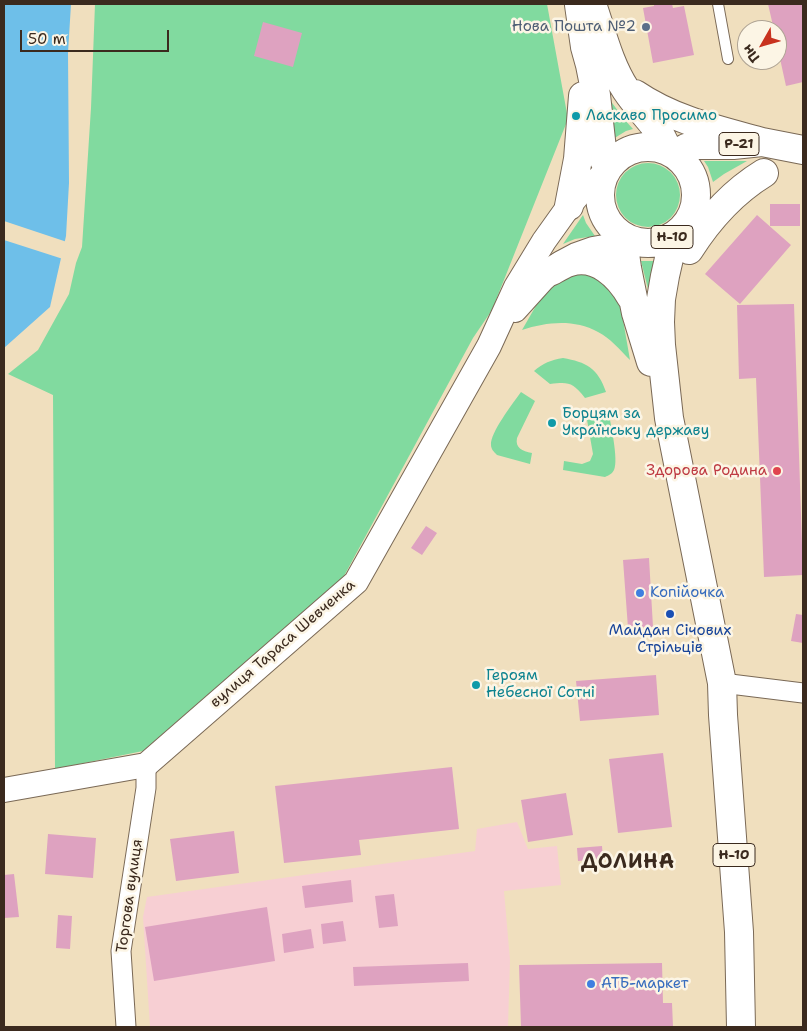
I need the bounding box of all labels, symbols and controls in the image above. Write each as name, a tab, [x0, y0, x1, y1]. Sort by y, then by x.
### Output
place label: Нова Пошта №2	[512, 18, 636, 36]
scale bar	[22, 20, 171, 52]
north arrow	[737, 20, 787, 70]
marker: Нова Пошта №2	[640, 21, 652, 33]
text: 50 m	[28, 29, 66, 49]
text: Пн	[738, 41, 764, 66]
place label: Ласкаво Просимо	[586, 107, 717, 125]
marker: Ласкаво Просимо	[570, 110, 582, 122]
road number: Р-21	[719, 132, 759, 156]
road number: Н-10	[651, 226, 693, 248]
place label: Борцям за Українську державу	[562, 405, 709, 440]
marker: Борцям за Українську державу	[546, 417, 558, 429]
place label: Здорова Родина	[646, 462, 767, 480]
marker: Здорова Родина	[771, 465, 783, 477]
street label: вулиця Тараса Шевченка	[207, 576, 359, 712]
place label: Копійочка	[650, 584, 724, 602]
marker: Копійочка	[634, 587, 646, 599]
marker: Майдан Січових Стрільців	[664, 608, 676, 620]
place label: Майдан Січових Стрільців	[609, 622, 731, 657]
place label: Героям Небесної Сотні	[486, 667, 595, 702]
marker: Героям Небесної Сотні	[470, 679, 482, 691]
street label: Торгова вулиця	[113, 838, 147, 954]
road number: Н-10	[713, 844, 755, 866]
district label: ДОЛИНА	[580, 851, 676, 875]
place label: АТБ-маркет	[601, 975, 688, 993]
marker: АТБ-маркет	[585, 978, 597, 990]

